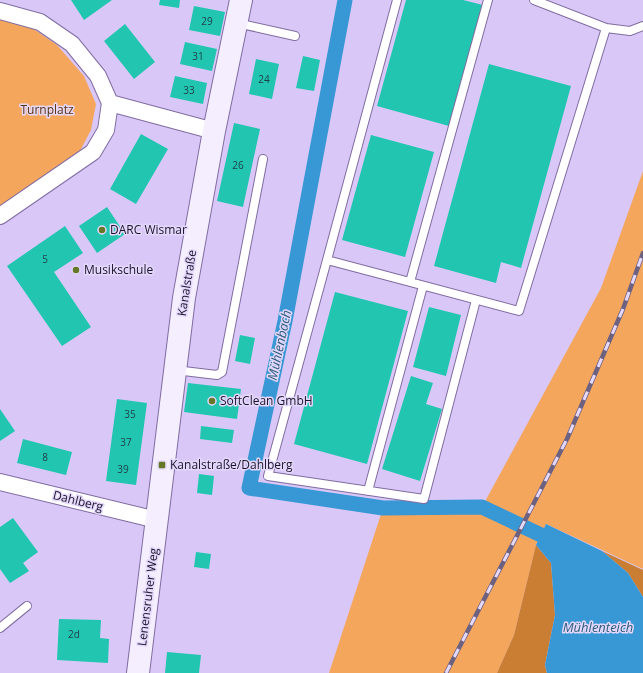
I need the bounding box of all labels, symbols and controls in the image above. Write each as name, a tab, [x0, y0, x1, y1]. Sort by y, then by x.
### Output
house number: 29	[201, 14, 213, 28]
house number: 31	[192, 49, 204, 63]
house number: 24	[258, 72, 270, 86]
house number: 33	[183, 83, 195, 97]
park label: Turnplatz	[20, 101, 74, 118]
house number: 26	[232, 158, 244, 172]
place label: DARC Wismar	[110, 221, 187, 238]
marker: DARC Wismar	[97, 225, 107, 235]
street label: Kanalstraße	[173, 248, 200, 317]
house number: 5	[42, 252, 48, 266]
place label: Musikschule	[84, 261, 153, 278]
marker: Musikschule	[71, 265, 81, 275]
water label: Mühlenbach	[263, 308, 295, 382]
place label: SoftClean GmbH	[220, 392, 313, 409]
marker: SoftClean GmbH	[207, 396, 217, 406]
house number: 35	[124, 407, 136, 421]
house number: 37	[120, 435, 132, 449]
house number: 8	[42, 450, 48, 464]
place label: Kanalstraße/Dahlberg	[170, 456, 293, 473]
marker: Kanalstraße/Dahlberg	[157, 460, 167, 470]
house number: 39	[117, 462, 129, 476]
street label: Dahlberg	[51, 486, 106, 515]
street label: Lenensruher Weg	[133, 546, 162, 647]
water label: Mühlenteich	[563, 618, 633, 636]
house number: 2d	[68, 627, 80, 641]

